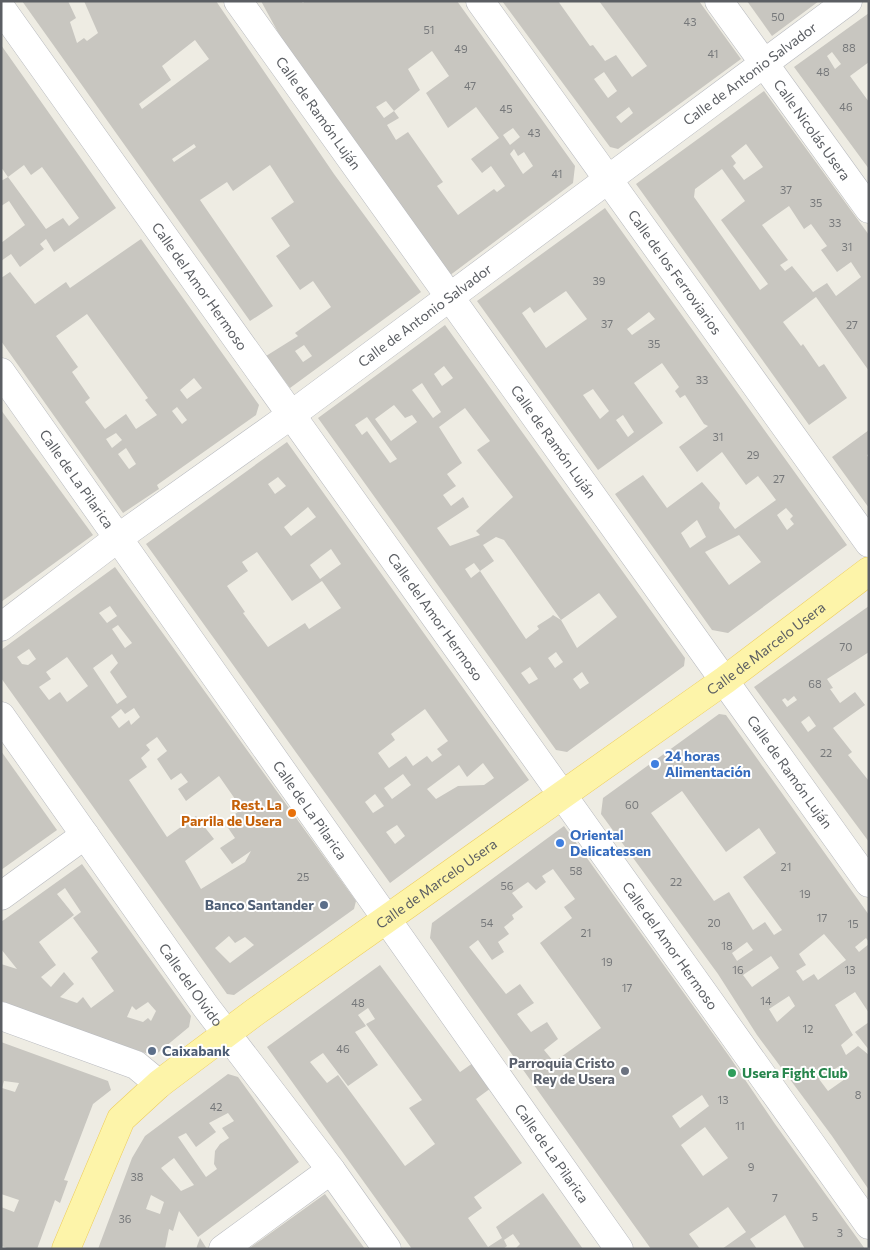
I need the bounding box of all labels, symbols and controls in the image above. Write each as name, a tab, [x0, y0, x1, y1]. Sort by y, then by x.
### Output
house number: 50	[771, 10, 785, 23]
house number: 43	[684, 15, 696, 28]
street label: Calle de Antonio Salvador	[679, 18, 820, 129]
house number: 51	[423, 23, 435, 36]
house number: 88	[842, 41, 856, 54]
house number: 49	[454, 42, 468, 55]
house number: 41	[708, 47, 718, 60]
street label: Calle de Ramón Luján	[273, 53, 365, 173]
house number: 48	[816, 65, 830, 78]
street label: Calle Nicolás Usera	[770, 76, 854, 183]
house number: 47	[464, 79, 476, 92]
house number: 46	[839, 100, 853, 113]
house number: 45	[500, 102, 512, 115]
house number: 43	[528, 126, 540, 139]
house number: 41	[552, 167, 562, 180]
house number: 37	[780, 183, 792, 196]
house number: 35	[810, 196, 822, 209]
street label: Calle de los Ferroviarios	[625, 206, 726, 338]
house number: 33	[829, 216, 841, 229]
street label: Calle del Amor Hermoso	[149, 219, 251, 353]
house number: 31	[842, 240, 852, 253]
street label: Calle de Antonio Salvador	[354, 260, 495, 370]
house number: 39	[593, 274, 606, 287]
house number: 37	[601, 317, 613, 330]
house number: 27	[846, 318, 858, 331]
house number: 35	[648, 337, 660, 350]
house number: 33	[696, 373, 708, 386]
street label: Calle de Ramón Luján	[508, 382, 600, 501]
street label: Calle de La Pilarica	[36, 426, 118, 532]
house number: 31	[713, 430, 723, 443]
house number: 29	[747, 448, 760, 461]
house number: 27	[773, 472, 785, 485]
street label: Calle del Amor Hermoso	[384, 549, 487, 684]
street label: Calle de Marcelo Usera	[703, 598, 828, 698]
house number: 70	[840, 640, 852, 653]
house number: 68	[808, 677, 822, 690]
street label: Calle de Ramón Luján	[744, 712, 836, 832]
house number: 22	[820, 746, 832, 759]
place label: 24 horas Alimentación	[665, 747, 751, 780]
street label: Calle de La Pilarica	[269, 757, 351, 863]
marker: 24 horas Alimentación	[649, 758, 661, 770]
place label: Rest. La Parrila de Usera	[181, 796, 282, 829]
house number: 60	[625, 798, 639, 811]
marker: Rest. La Parrila de Usera	[286, 807, 298, 819]
place label: Oriental Delicatessen	[570, 826, 651, 859]
street label: Calle de Marcelo Usera	[372, 835, 500, 932]
marker: Oriental Delicatessen	[554, 837, 566, 849]
house number: 21	[781, 860, 791, 873]
house number: 58	[570, 864, 583, 877]
house number: 25	[297, 870, 309, 883]
house number: 22	[670, 875, 682, 888]
street label: Calle del Amor Hermoso	[619, 878, 722, 1013]
house number: 56	[501, 879, 514, 892]
house number: 19	[799, 887, 811, 900]
place label: Banco Santander	[205, 896, 314, 913]
marker: Banco Santander	[318, 899, 330, 911]
house number: 17	[817, 911, 827, 924]
house number: 54	[481, 916, 494, 929]
house number: 20	[707, 916, 721, 929]
house number: 15	[847, 917, 859, 930]
house number: 21	[581, 926, 591, 939]
house number: 18	[721, 939, 733, 952]
street label: Calle del Olvido	[156, 940, 227, 1029]
house number: 19	[601, 955, 613, 968]
house number: 16	[732, 963, 744, 976]
house number: 13	[845, 963, 855, 976]
house number: 17	[622, 981, 632, 994]
house number: 14	[760, 994, 772, 1007]
house number: 48	[351, 996, 365, 1009]
house number: 12	[803, 1022, 813, 1035]
place label: Caixabank	[162, 1042, 230, 1059]
house number: 46	[336, 1042, 350, 1055]
marker: Caixabank	[146, 1045, 158, 1057]
place label: Parroquia Cristo Rey de Usera	[509, 1054, 615, 1087]
place label: Usera Fight Club	[742, 1064, 848, 1081]
marker: Parroquia Cristo Rey de Usera	[619, 1065, 631, 1077]
marker: Usera Fight Club	[726, 1067, 738, 1079]
house number: 8	[855, 1088, 862, 1101]
house number: 13	[718, 1093, 728, 1106]
house number: 42	[210, 1100, 222, 1113]
street label: Calle de La Pilarica	[511, 1100, 593, 1206]
house number: 11	[735, 1119, 745, 1132]
house number: 9	[748, 1160, 755, 1173]
house number: 38	[131, 1170, 144, 1183]
house number: 7	[772, 1191, 778, 1204]
house number: 5	[812, 1210, 818, 1223]
house number: 36	[119, 1212, 132, 1225]
house number: 3	[837, 1226, 843, 1239]

